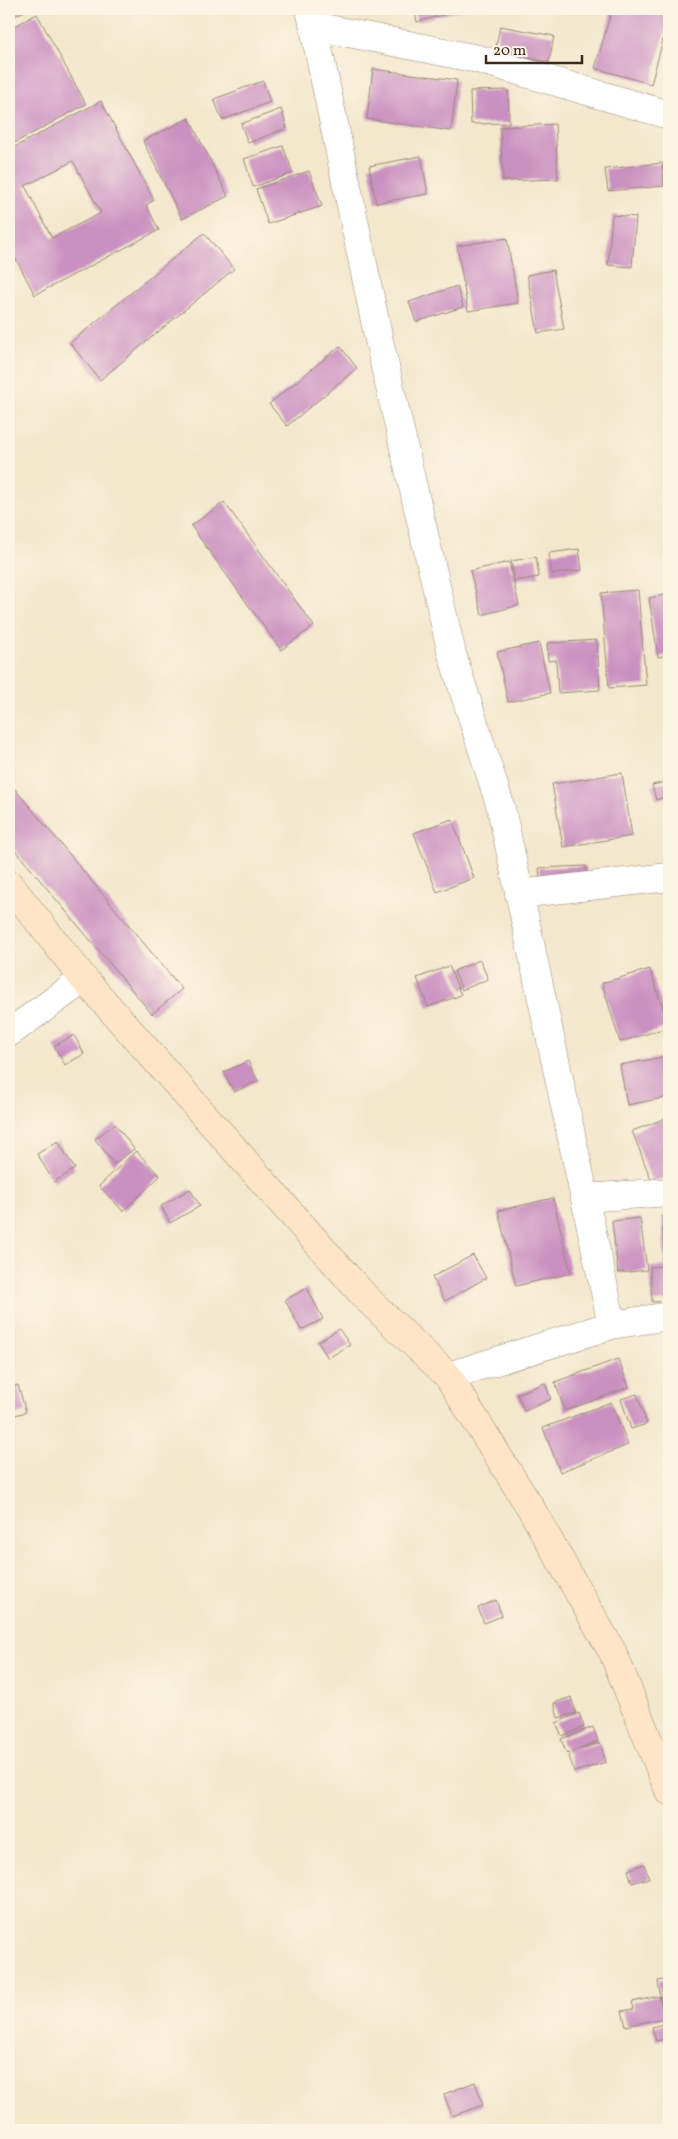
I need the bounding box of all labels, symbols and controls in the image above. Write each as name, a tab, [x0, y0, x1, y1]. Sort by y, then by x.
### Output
scale bar	[486, 32, 582, 64]
text: 20 m	[493, 41, 526, 62]

